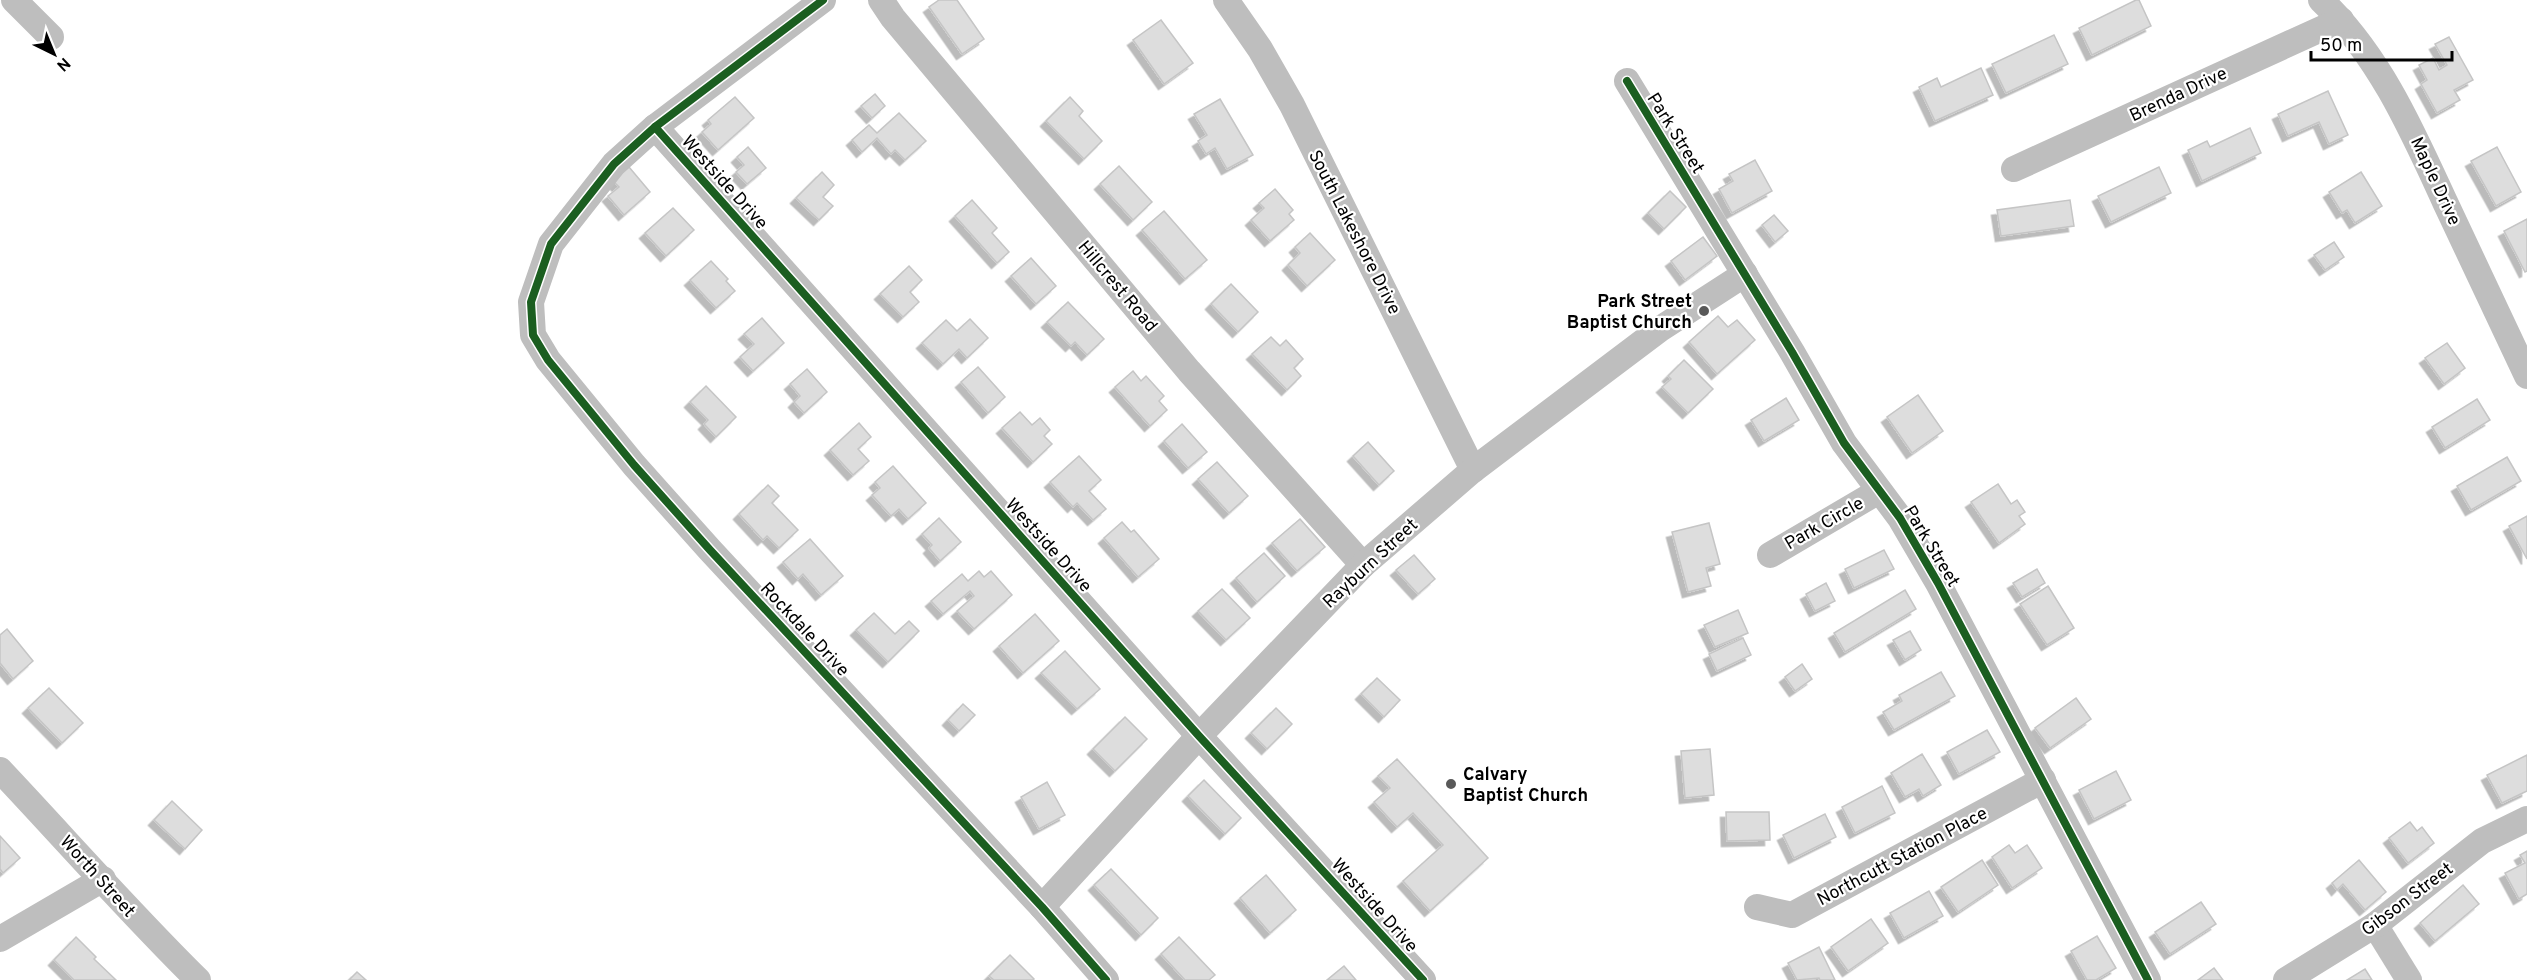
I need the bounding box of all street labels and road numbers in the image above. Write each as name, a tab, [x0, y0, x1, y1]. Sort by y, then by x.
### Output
street label: Brenda Drive	[2126, 63, 2231, 128]
street label: Park Street	[1641, 89, 1709, 178]
street label: Westside Drive	[676, 131, 772, 235]
street label: Maple Drive	[2404, 134, 2465, 230]
street label: South Lakeshore Drive	[1302, 147, 1405, 319]
street label: Hillcrest Road	[1072, 236, 1162, 338]
street label: Park Circle	[1781, 492, 1868, 556]
street label: Westside Drive	[1000, 494, 1096, 598]
street label: Park Street	[1897, 502, 1964, 592]
street label: Rayburn Street	[1319, 514, 1423, 614]
street label: Rockdale Drive	[754, 578, 853, 682]
street label: Northcutt Station Place	[1814, 803, 1992, 912]
street label: Worth Street	[54, 831, 140, 923]
street label: Westside Drive	[1326, 854, 1422, 958]
street label: Gibson Street	[2357, 858, 2458, 942]

